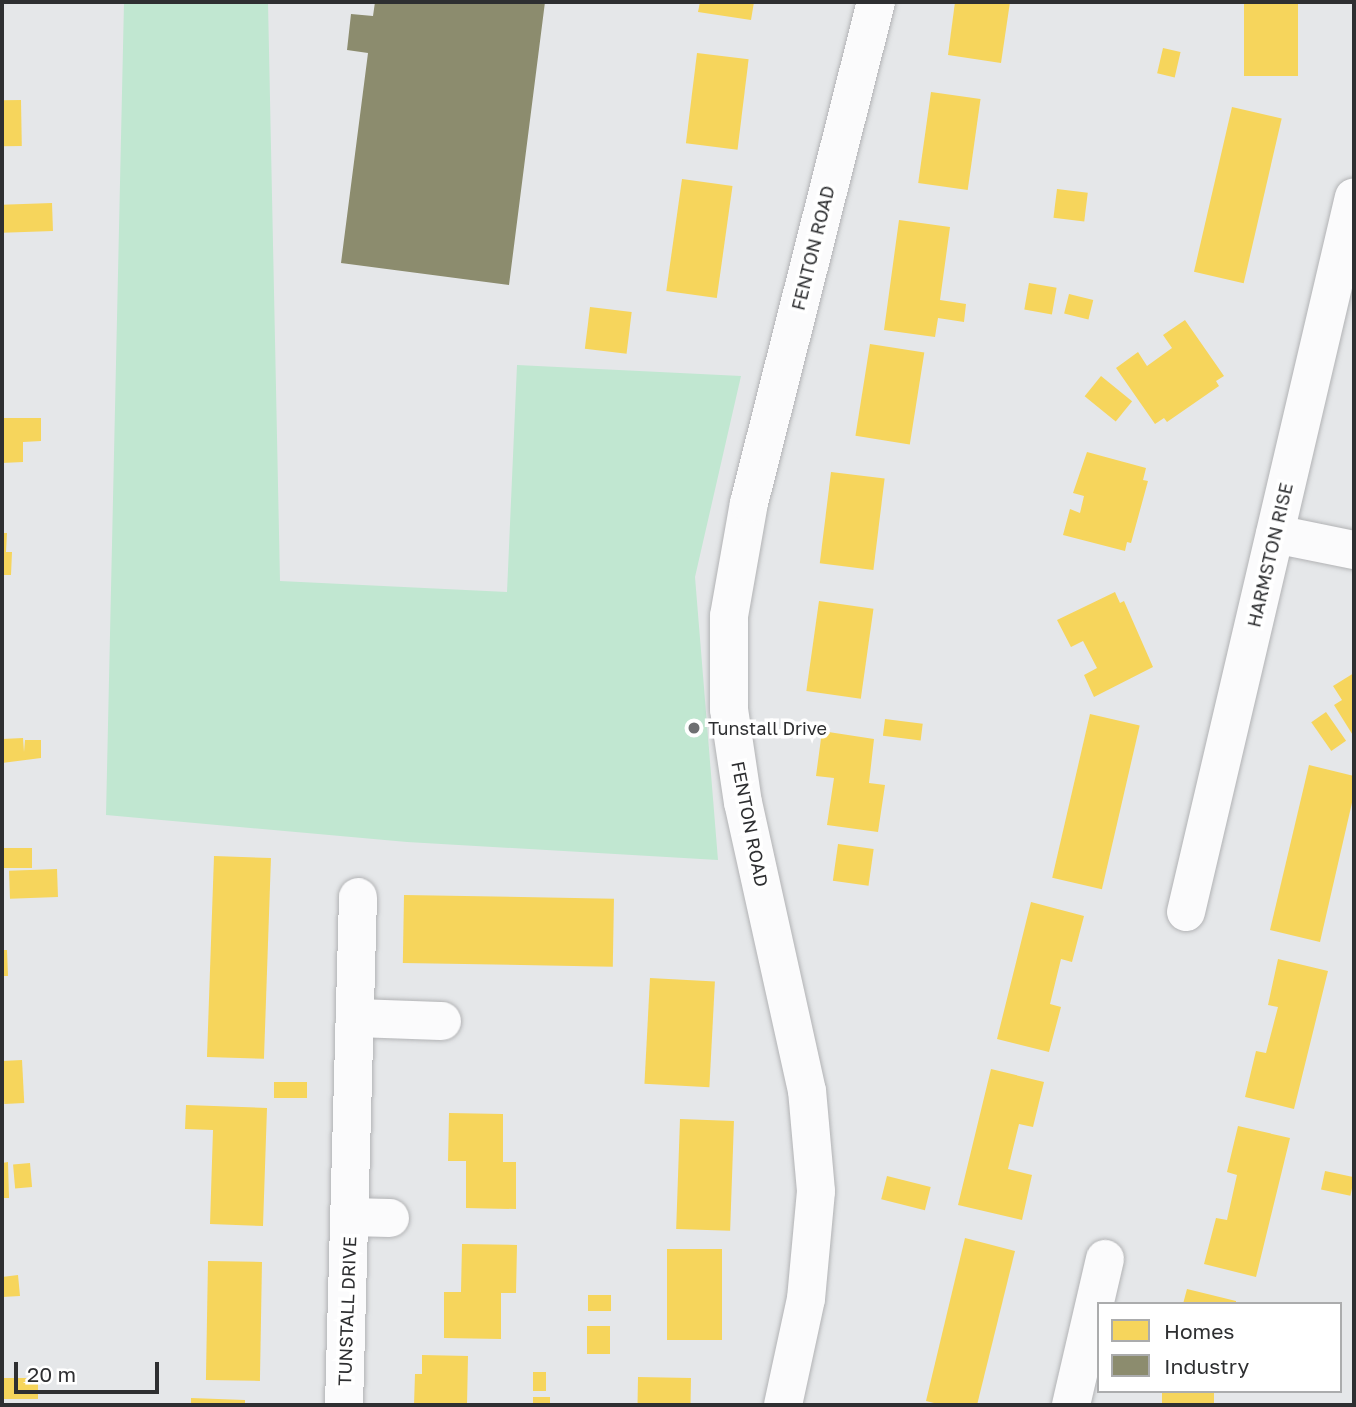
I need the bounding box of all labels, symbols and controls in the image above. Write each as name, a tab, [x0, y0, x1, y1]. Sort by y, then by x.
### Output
street label: FENTON ROAD	[787, 184, 839, 312]
street label: HARMSTON RISE	[1243, 481, 1297, 629]
place label: Tunstall Drive	[708, 717, 827, 739]
marker: Tunstall Drive	[686, 720, 702, 736]
street label: FENTON ROAD	[727, 759, 773, 889]
street label: TUNSTALL DRIVE	[334, 1236, 360, 1386]
legend	[1097, 1302, 1342, 1393]
text: Homes	[1164, 1318, 1234, 1344]
scale bar	[18, 1348, 163, 1392]
text: Industry	[1164, 1353, 1249, 1379]
text: 20 m	[27, 1361, 76, 1387]

